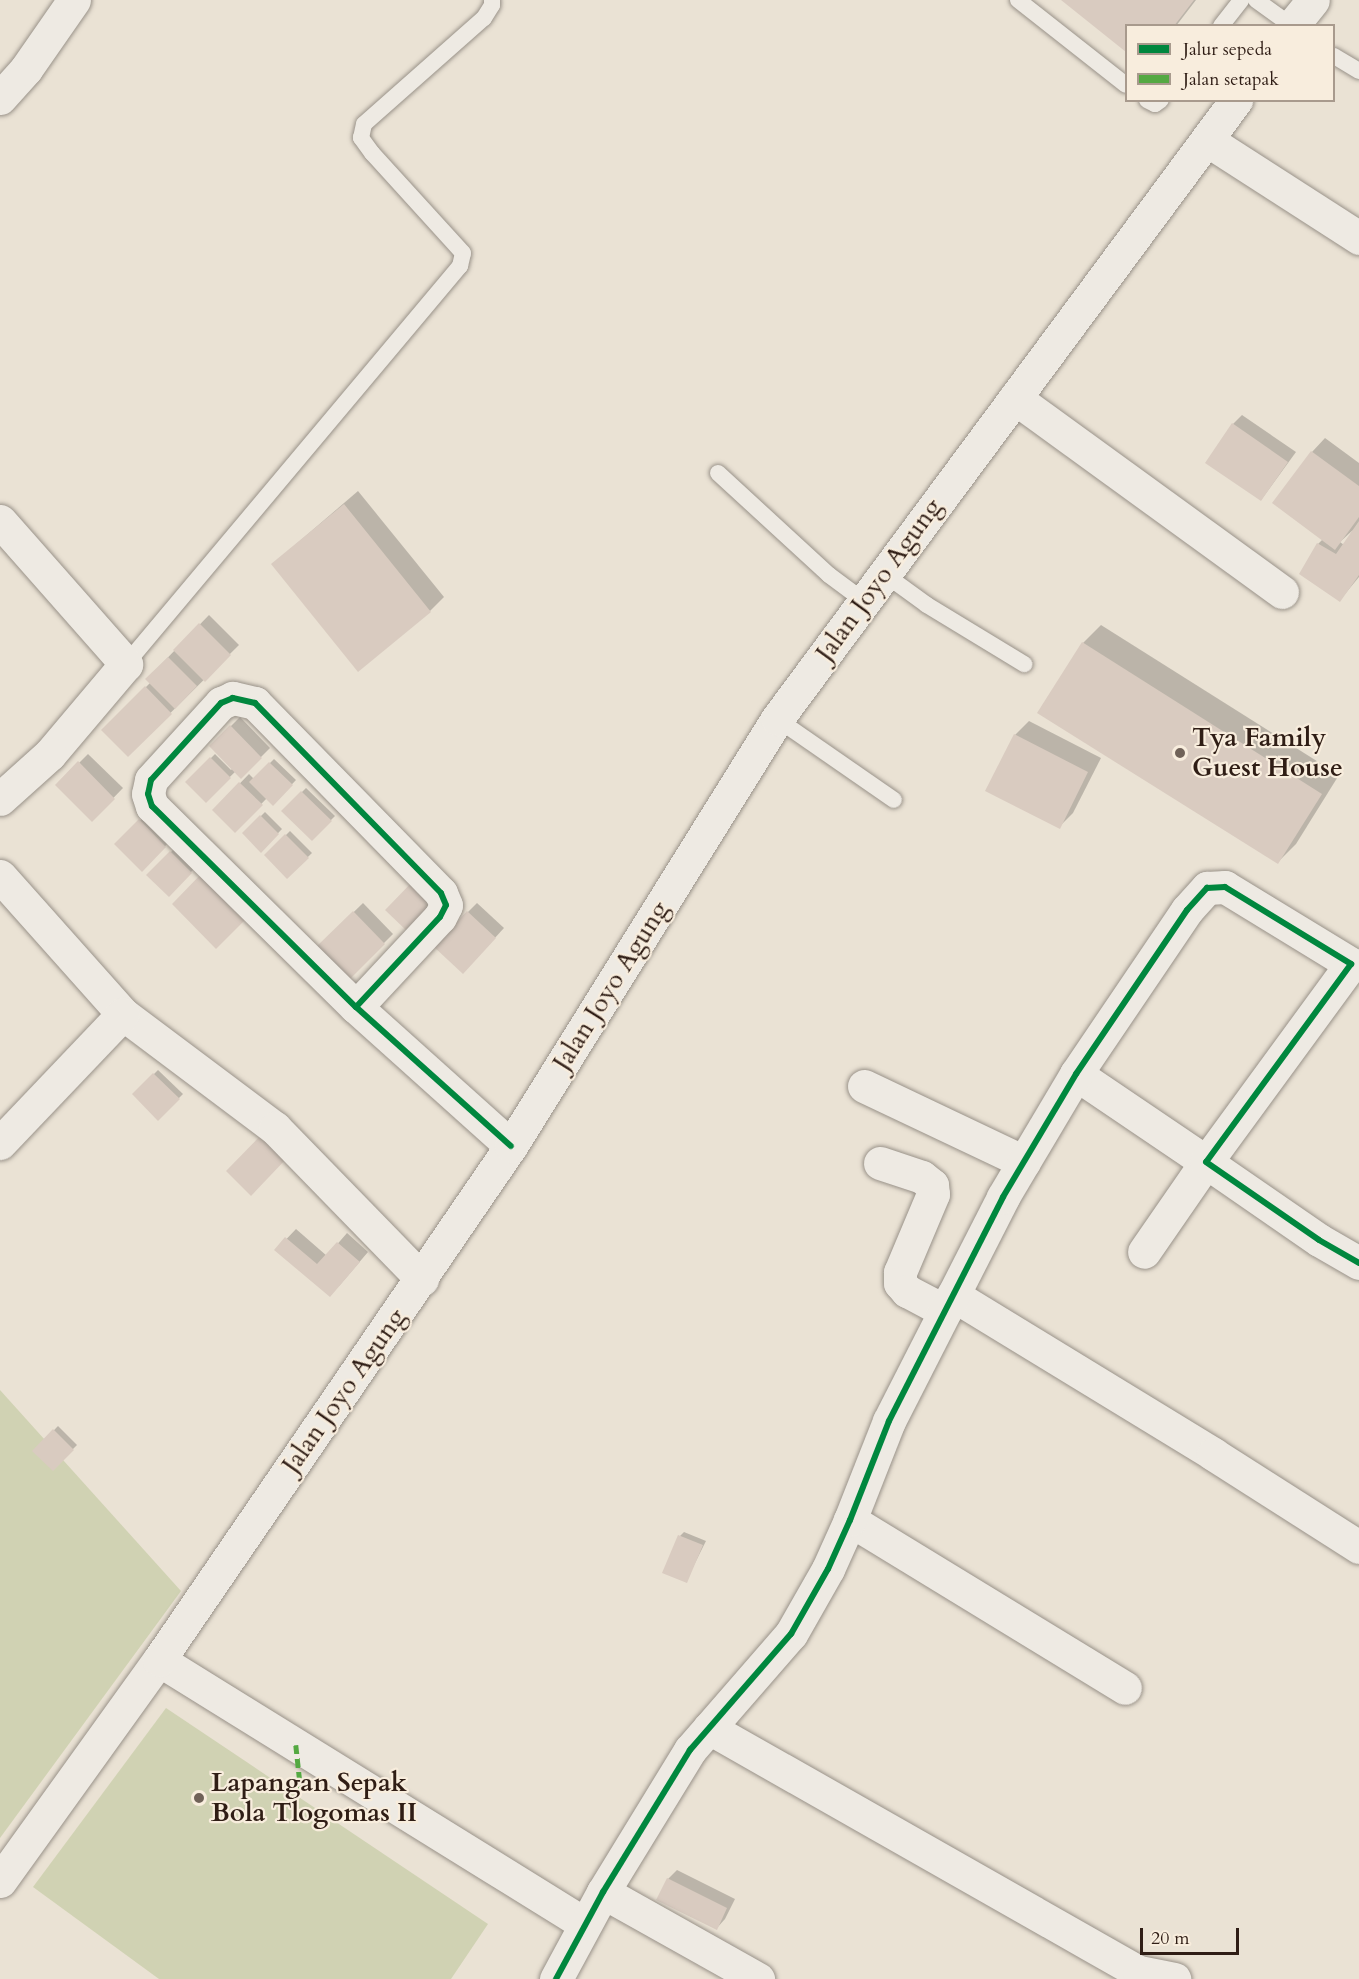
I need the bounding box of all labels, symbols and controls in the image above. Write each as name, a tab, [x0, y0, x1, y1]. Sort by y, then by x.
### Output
legend	[1125, 24, 1335, 102]
text: Jalur sepeda	[1183, 37, 1272, 62]
text: Jalan setapak	[1183, 67, 1279, 92]
street label: Jalan Joyo Agung	[809, 492, 949, 668]
place label: Tya Family Guest House	[1192, 722, 1343, 784]
marker: Tya Family Guest House	[1173, 746, 1187, 760]
street label: Jalan Joyo Agung	[546, 895, 676, 1077]
street label: Jalan Joyo Agung	[276, 1303, 412, 1479]
place label: Lapangan Sepak Bola Tlogomas II	[211, 1767, 417, 1828]
marker: Lapangan Sepak Bola Tlogomas II	[192, 1791, 206, 1805]
scale bar	[1143, 1916, 1242, 1954]
text: 20 m	[1151, 1926, 1190, 1951]

